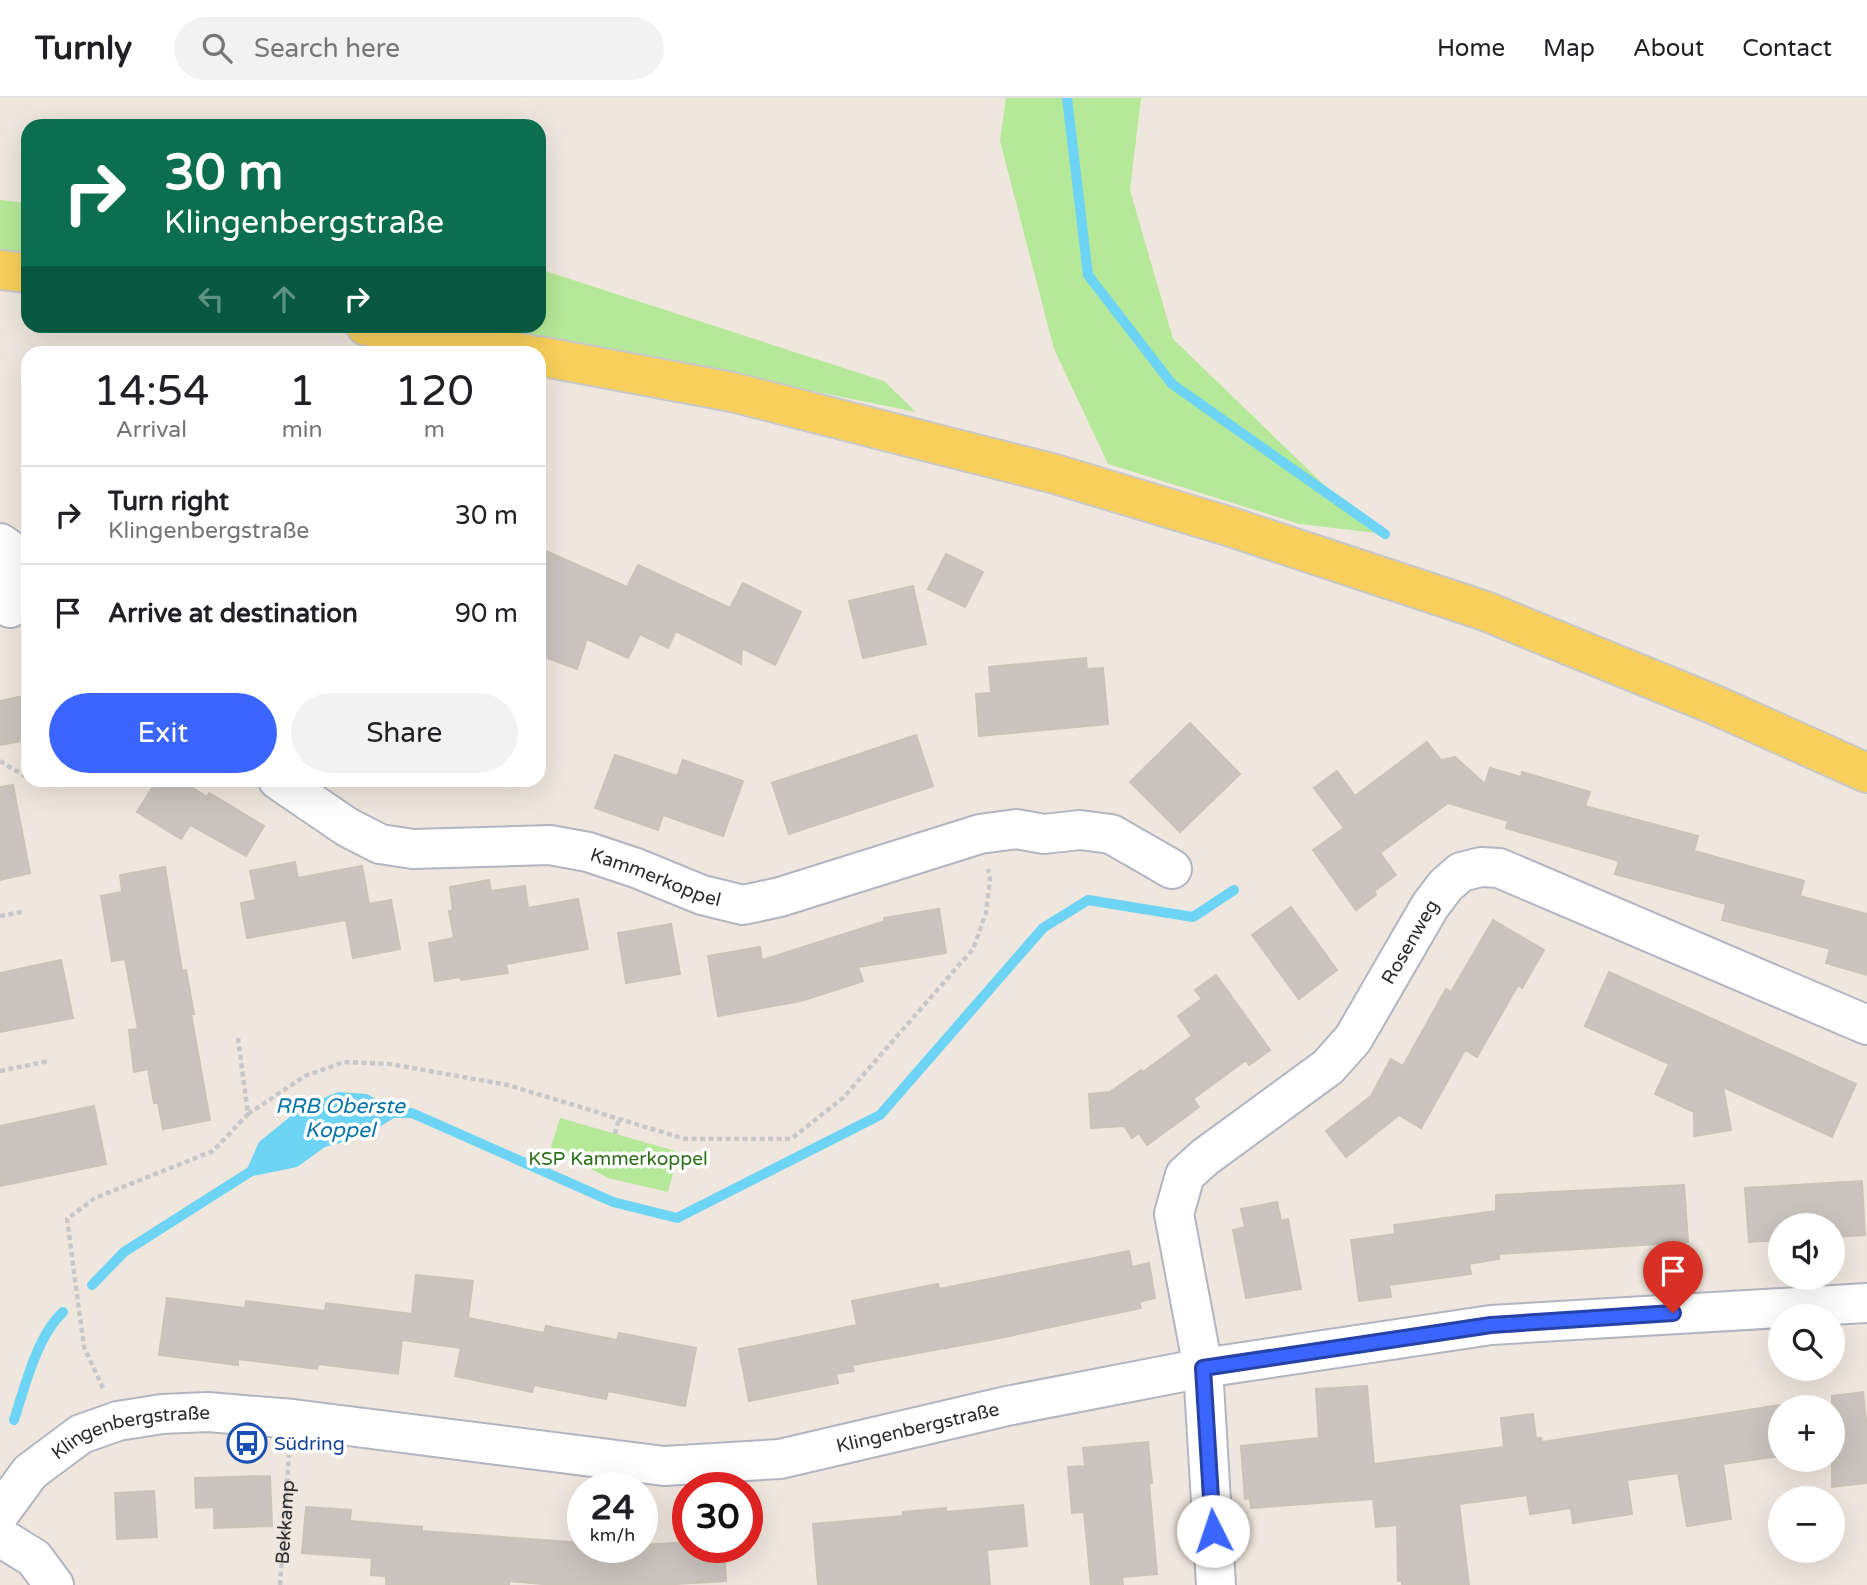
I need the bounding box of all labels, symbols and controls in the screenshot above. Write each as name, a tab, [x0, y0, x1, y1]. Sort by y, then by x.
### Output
search box	[174, 17, 664, 80]
text: Turnly	[35, 29, 132, 68]
icon: search	[198, 29, 236, 67]
text: Search here	[254, 33, 400, 64]
text: Home	[1437, 34, 1505, 63]
text: Map	[1543, 34, 1595, 63]
text: About	[1633, 34, 1704, 63]
text: Contact	[1742, 34, 1832, 63]
text: 30 m	[164, 144, 283, 203]
icon: right	[49, 147, 140, 238]
text: Klingenbergstraße	[164, 204, 444, 242]
icon: left	[192, 280, 230, 318]
icon: ahead	[265, 280, 303, 318]
icon: right	[338, 280, 376, 318]
text: 14:54	[93, 366, 210, 417]
text: 1	[289, 366, 315, 417]
text: 120	[395, 366, 474, 417]
text: Arrival	[116, 416, 187, 444]
text: min	[282, 416, 323, 444]
text: m	[424, 416, 445, 444]
text: Turn right	[108, 486, 229, 517]
icon: right	[49, 496, 87, 534]
text: 30 m	[455, 500, 518, 531]
text: Klingenbergstraße	[108, 517, 309, 545]
icon: arrive	[49, 594, 87, 632]
text: Arrive at destination	[108, 598, 358, 629]
text: 90 m	[455, 598, 518, 629]
button: Exit	[49, 693, 277, 773]
button: Share	[291, 693, 518, 773]
street label: Kammerkoppel	[588, 844, 723, 911]
street label: Rosenweg	[1377, 896, 1443, 988]
water label: RRB Oberste Koppel	[275, 1094, 406, 1143]
park label: KSP Kammerkoppel	[528, 1148, 708, 1170]
map controls	[1768, 1213, 1845, 1563]
button: sound	[1768, 1213, 1845, 1290]
pin	[1643, 1241, 1703, 1313]
icon: arrive	[1654, 1252, 1692, 1290]
button: search	[1768, 1304, 1845, 1381]
button: +	[1768, 1395, 1845, 1472]
street label: Klingenbergstraße	[834, 1398, 1001, 1457]
street label: Klingenbergstraße	[47, 1402, 211, 1464]
bus stop icon: Südring	[226, 1422, 268, 1464]
place label: Südring	[274, 1433, 345, 1455]
speed limit sign: 30	[672, 1472, 763, 1563]
street label: Bekkamp	[271, 1479, 299, 1565]
button: −	[1768, 1486, 1845, 1563]
text: 24	[591, 1487, 634, 1529]
position arrow	[1176, 1494, 1250, 1568]
text: km/h	[590, 1524, 635, 1546]

